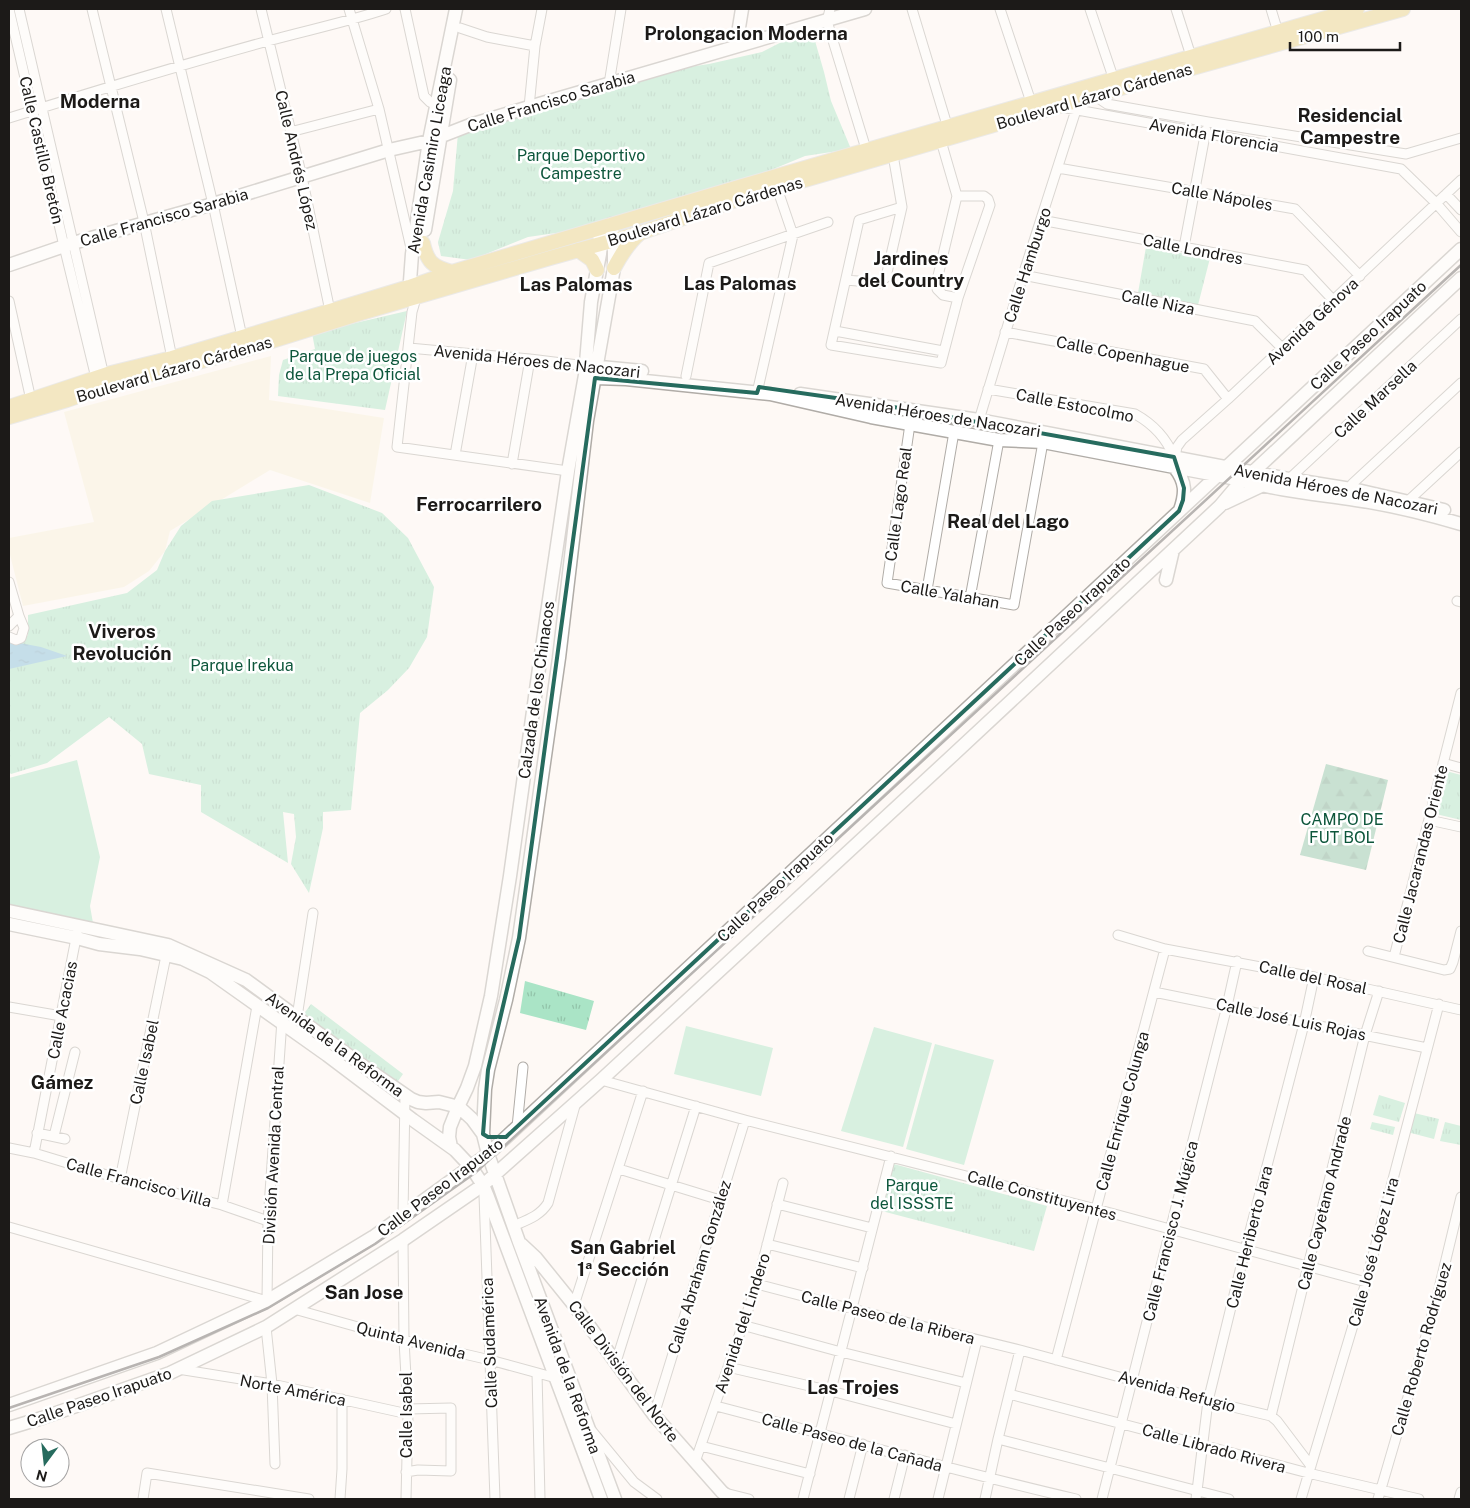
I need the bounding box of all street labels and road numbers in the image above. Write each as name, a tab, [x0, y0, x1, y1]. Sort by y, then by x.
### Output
street label: Boulevard Lázaro Cárdenas	[994, 59, 1194, 134]
street label: Avenida Casimiro Liceaga	[404, 65, 455, 255]
street label: Calle Francisco Sarabia	[465, 67, 637, 136]
street label: Calle Castillo Bretón	[15, 74, 68, 226]
street label: Calle Andrés López	[271, 88, 322, 232]
street label: Avenida Florencia	[1147, 115, 1280, 156]
street label: Boulevard Lázaro Cárdenas	[605, 173, 805, 250]
street label: Calle Nápoles	[1170, 178, 1274, 215]
street label: Calle Francisco Sarabia	[78, 184, 250, 251]
street label: Calle Hamburgo	[1000, 205, 1055, 325]
street label: Calle Londres	[1141, 230, 1245, 269]
street label: Avenida Génova	[1263, 274, 1362, 369]
street label: Calle Paseo Irapuato	[1306, 277, 1430, 394]
street label: Calle Niza	[1120, 286, 1196, 319]
street label: Boulevard Lázaro Cárdenas	[74, 332, 274, 407]
street label: Calle Copenhague	[1055, 332, 1191, 377]
street label: Avenida Héroes de Nacozari	[433, 341, 641, 382]
street label: Calle Marsella	[1330, 356, 1421, 443]
street label: Calle Estocolmo	[1014, 385, 1135, 426]
street label: Avenida Héroes de Nacozari	[834, 390, 1042, 441]
street label: Calle Lago Real	[881, 446, 916, 562]
street label: Avenida Héroes de Nacozari	[1232, 460, 1440, 519]
street label: Calle Paseo Irapuato	[1010, 553, 1134, 670]
street label: Calle Yalahan	[899, 576, 1001, 613]
street label: Calzada de los Chinacos	[515, 600, 558, 780]
street label: Calle Jacarandas Oriente	[1389, 763, 1452, 945]
street label: Calle Paseo Irapuato	[713, 829, 837, 946]
street label: Calle del Rosal	[1257, 957, 1369, 998]
street label: Calle Acacias	[44, 959, 81, 1061]
street label: Avenida de la Reforma	[262, 988, 407, 1101]
street label: Calle José Luis Rojas	[1214, 994, 1368, 1045]
street label: Calle Isabel	[126, 1018, 163, 1106]
street label: Calle Enrique Colunga	[1092, 1029, 1153, 1193]
street label: División Avenida Central	[259, 1065, 288, 1245]
street label: Calle Cayetano Andrade	[1294, 1114, 1355, 1292]
street label: Calle Paseo Irapuato	[374, 1134, 507, 1241]
street label: Calle Francisco J. Múgica	[1139, 1139, 1202, 1323]
street label: Calle Francisco Villa	[64, 1154, 214, 1211]
street label: Calle Heriberto Jara	[1223, 1164, 1276, 1311]
street label: Calle Constituyentes	[965, 1166, 1119, 1225]
street label: Calle José López Lira	[1344, 1175, 1403, 1329]
street label: Calle Abraham González	[664, 1178, 735, 1356]
street label: Avenida del Lindero	[711, 1251, 774, 1396]
street label: Calle Roberto Rodríguez	[1388, 1260, 1455, 1438]
street label: Calle Sudamérica	[478, 1277, 501, 1409]
street label: Calle Paseo de la Ribera	[799, 1287, 977, 1348]
street label: Avenida de la Reforma	[530, 1294, 605, 1456]
street label: Calle División del Norte	[564, 1297, 683, 1446]
street label: Quinta Avenida	[354, 1318, 468, 1363]
street label: Calle Paseo Irapuato	[24, 1364, 174, 1431]
street label: Avenida Refugio	[1116, 1367, 1238, 1416]
street label: Norte América	[238, 1371, 348, 1410]
street label: Calle Isabel	[397, 1372, 416, 1458]
street label: Calle Paseo de la Cañada	[759, 1409, 944, 1476]
street label: Calle Librado Rivera	[1140, 1420, 1288, 1477]

